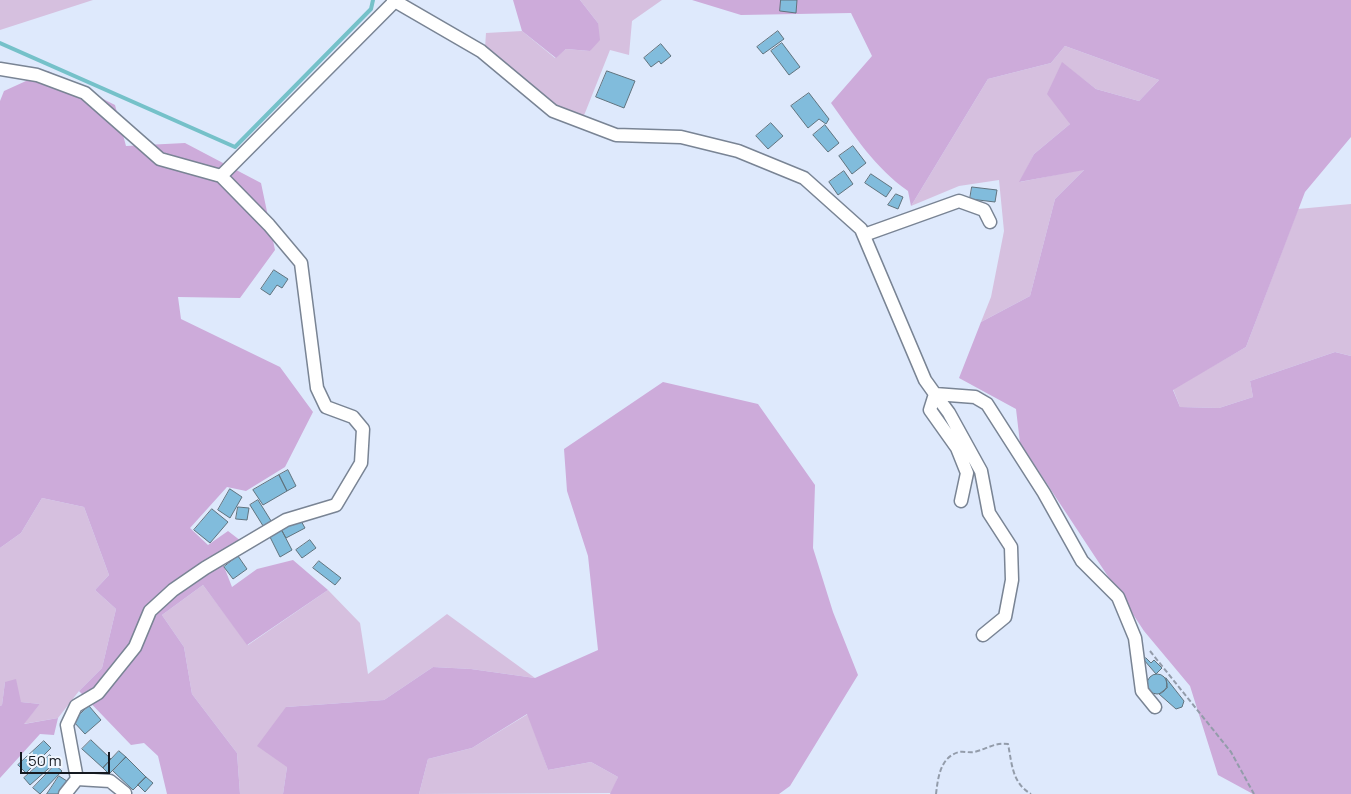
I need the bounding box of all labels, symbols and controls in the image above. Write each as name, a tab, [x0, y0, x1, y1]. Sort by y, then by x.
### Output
scale bar	[22, 742, 112, 774]
text: 50 m	[28, 750, 62, 771]

